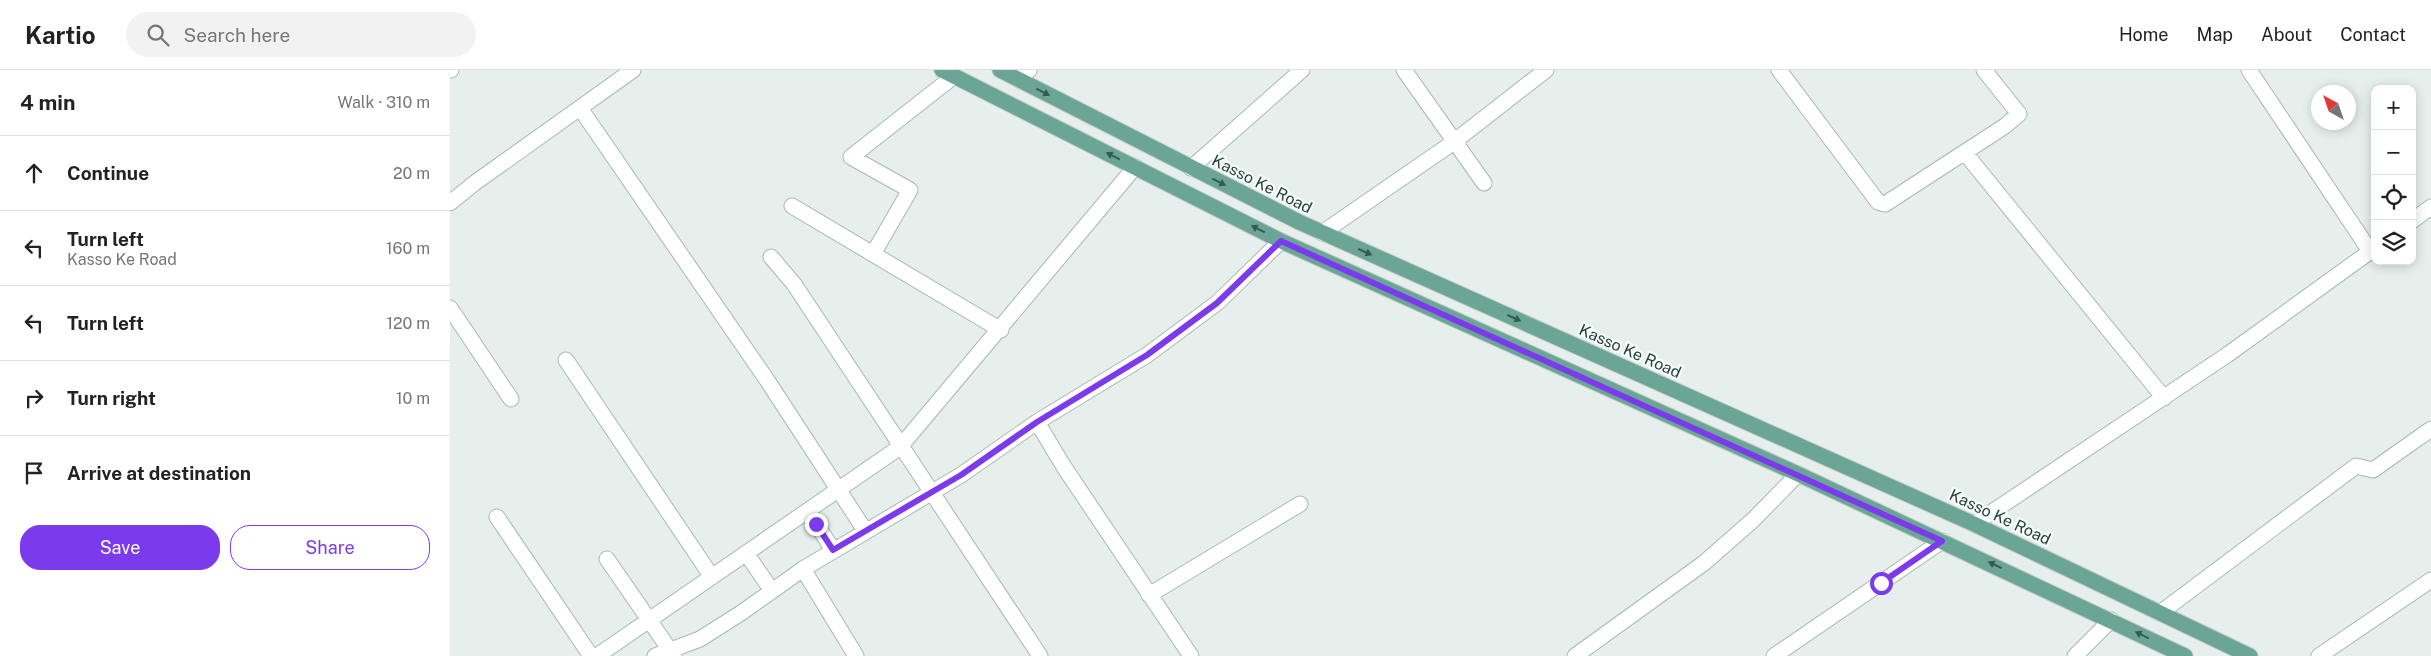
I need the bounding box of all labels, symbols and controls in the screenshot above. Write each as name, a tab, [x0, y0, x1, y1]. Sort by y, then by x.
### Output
search box	[126, 12, 476, 57]
text: Kartio	[25, 21, 96, 49]
icon: search	[144, 21, 172, 49]
text: Search here	[184, 24, 290, 46]
text: Home	[2119, 24, 2169, 45]
text: Map	[2197, 24, 2233, 45]
text: About	[2261, 24, 2312, 45]
text: Contact	[2340, 24, 2406, 45]
north arrow	[2311, 85, 2356, 130]
map controls	[2371, 85, 2416, 265]
button: +	[2371, 85, 2416, 130]
one-way arrow	[1036, 88, 1050, 96]
text: 4 min	[20, 90, 75, 115]
text: Walk · 310 m	[337, 93, 430, 112]
button: −	[2371, 130, 2416, 175]
street label: Kasso Ke Road	[1209, 151, 1315, 217]
one-way arrow	[1105, 152, 1120, 160]
icon: ahead	[20, 159, 48, 187]
text: Continue	[67, 162, 149, 184]
text: 20 m	[393, 164, 430, 183]
button: locate	[2371, 175, 2416, 220]
one-way arrow	[1212, 178, 1226, 186]
button: layers	[2371, 220, 2416, 265]
one-way arrow	[1250, 225, 1265, 233]
text: Turn left	[67, 228, 144, 250]
icon: left	[20, 234, 48, 262]
text: 160 m	[386, 239, 430, 258]
one-way arrow	[1358, 249, 1372, 257]
text: Kasso Ke Road	[67, 250, 177, 269]
icon: left	[20, 309, 48, 337]
text: Turn left	[67, 312, 144, 334]
text: 120 m	[386, 314, 430, 333]
one-way arrow	[1507, 315, 1521, 323]
street label: Kasso Ke Road	[1576, 320, 1684, 382]
icon: right	[20, 384, 48, 412]
text: Turn right	[67, 387, 156, 409]
text: 10 m	[396, 389, 430, 408]
icon: arrive	[20, 459, 48, 487]
text: Arrive at destination	[67, 462, 251, 484]
street label: Kasso Ke Road	[1946, 485, 2054, 549]
route end	[805, 513, 828, 536]
button: Save	[20, 525, 220, 570]
button: Share	[230, 525, 430, 570]
one-way arrow	[1988, 561, 2002, 569]
route start	[1870, 572, 1893, 595]
one-way arrow	[2134, 630, 2149, 639]

